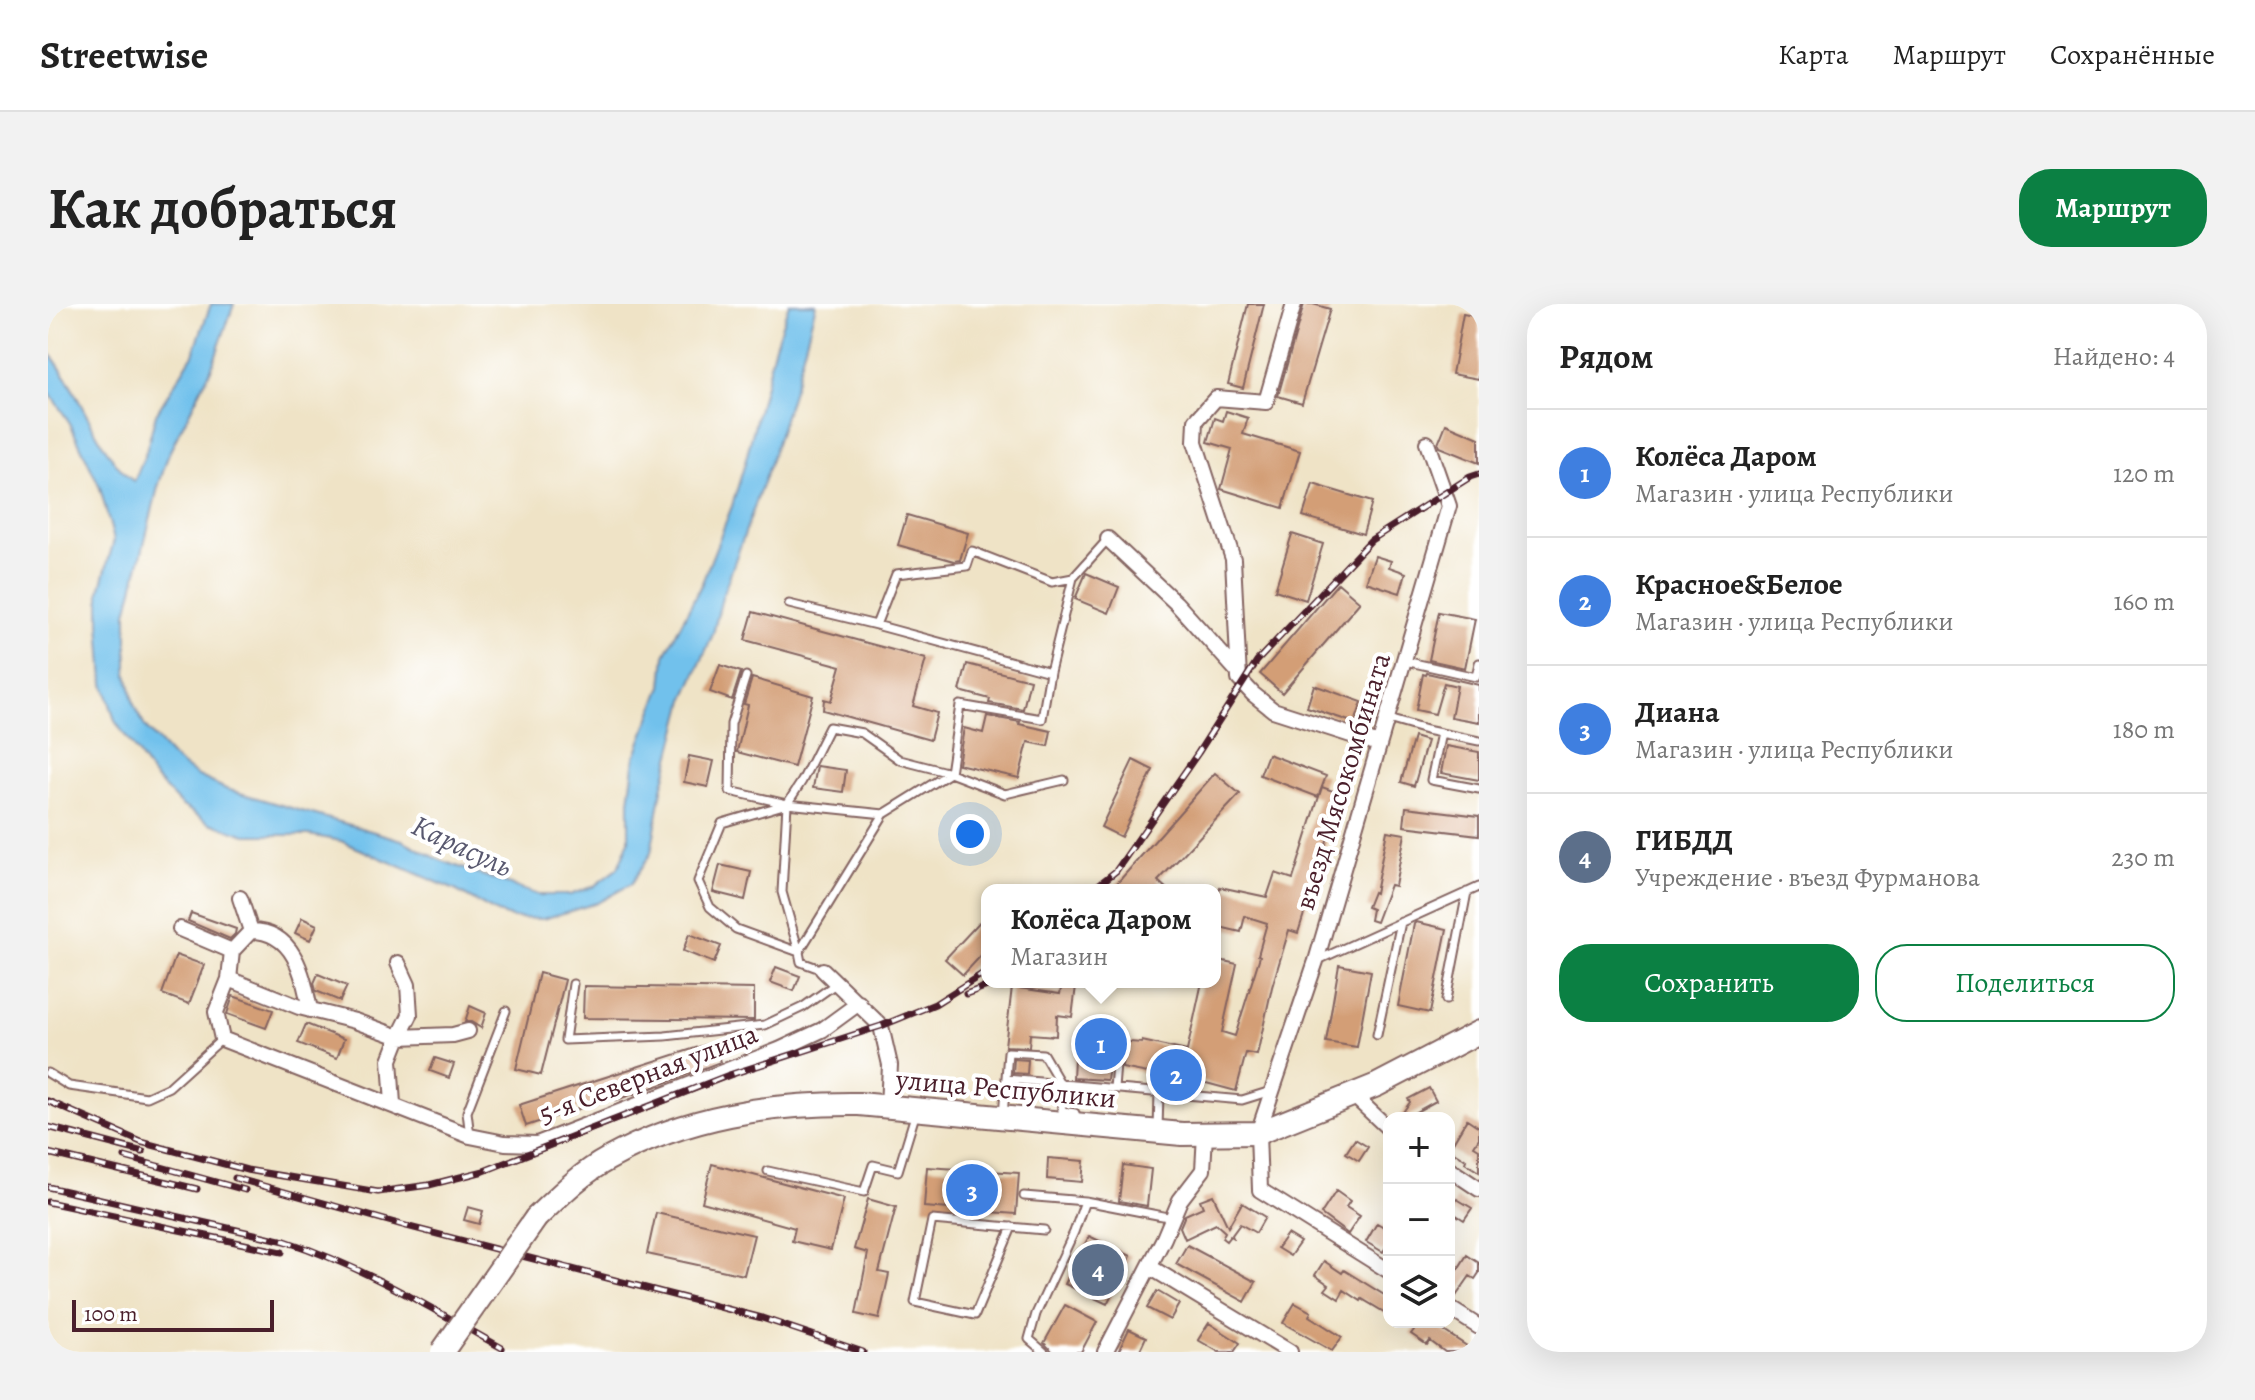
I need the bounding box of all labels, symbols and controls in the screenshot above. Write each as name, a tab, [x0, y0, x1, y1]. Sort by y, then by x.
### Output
text: Streetwise	[40, 29, 208, 81]
text: Карта	[1778, 36, 1849, 74]
text: Маршрут	[1893, 36, 2006, 74]
text: Сохранённые	[2050, 36, 2215, 74]
button: Маршрут	[2019, 169, 2207, 247]
text: Как добраться	[48, 170, 397, 246]
text: Рядом	[1559, 333, 1653, 380]
text: Найдено: 4	[2053, 339, 2175, 374]
text: Колёса Даром	[1635, 436, 1817, 476]
text: 1	[1580, 456, 1590, 491]
text: 120 m	[2113, 456, 2175, 491]
text: Магазин · улица Республики	[1635, 476, 1953, 511]
text: Красное&Белое	[1635, 564, 1843, 604]
text: 2	[1579, 584, 1591, 619]
text: 160 m	[2113, 584, 2175, 619]
text: Магазин · улица Республики	[1635, 604, 1953, 639]
street label: въезд Мясокомбината	[1286, 648, 1400, 914]
text: Диана	[1635, 692, 1720, 732]
text: 3	[1579, 712, 1591, 747]
text: 180 m	[2113, 712, 2175, 747]
text: Магазин · улица Республики	[1635, 732, 1953, 767]
water label: Карасуль	[405, 805, 519, 887]
your location	[950, 814, 990, 854]
text: ГИБДД	[1635, 820, 1733, 860]
text: 4	[1579, 840, 1591, 875]
text: 230 m	[2111, 840, 2175, 875]
text: Учреждение · въезд Фурманова	[1635, 860, 1980, 895]
popup	[981, 884, 1221, 988]
text: Колёса Даром	[1010, 899, 1192, 939]
text: Магазин	[1010, 939, 1108, 974]
button: Сохранить	[1559, 944, 1859, 1022]
button: Поделиться	[1875, 944, 2175, 1022]
pin: 1	[1075, 1014, 1127, 1074]
street label: 5-я Северная улица	[533, 1015, 763, 1133]
pin: 2	[1150, 1045, 1202, 1105]
street label: улица Республики	[893, 1060, 1117, 1118]
map controls	[1383, 1112, 1455, 1328]
button: +	[1383, 1112, 1455, 1184]
pin: 3	[946, 1160, 998, 1220]
button: −	[1383, 1184, 1455, 1256]
pin: 4	[1072, 1240, 1124, 1300]
button: layers	[1383, 1256, 1455, 1328]
scale bar	[72, 1296, 274, 1332]
text: 100 m	[84, 1299, 138, 1329]

